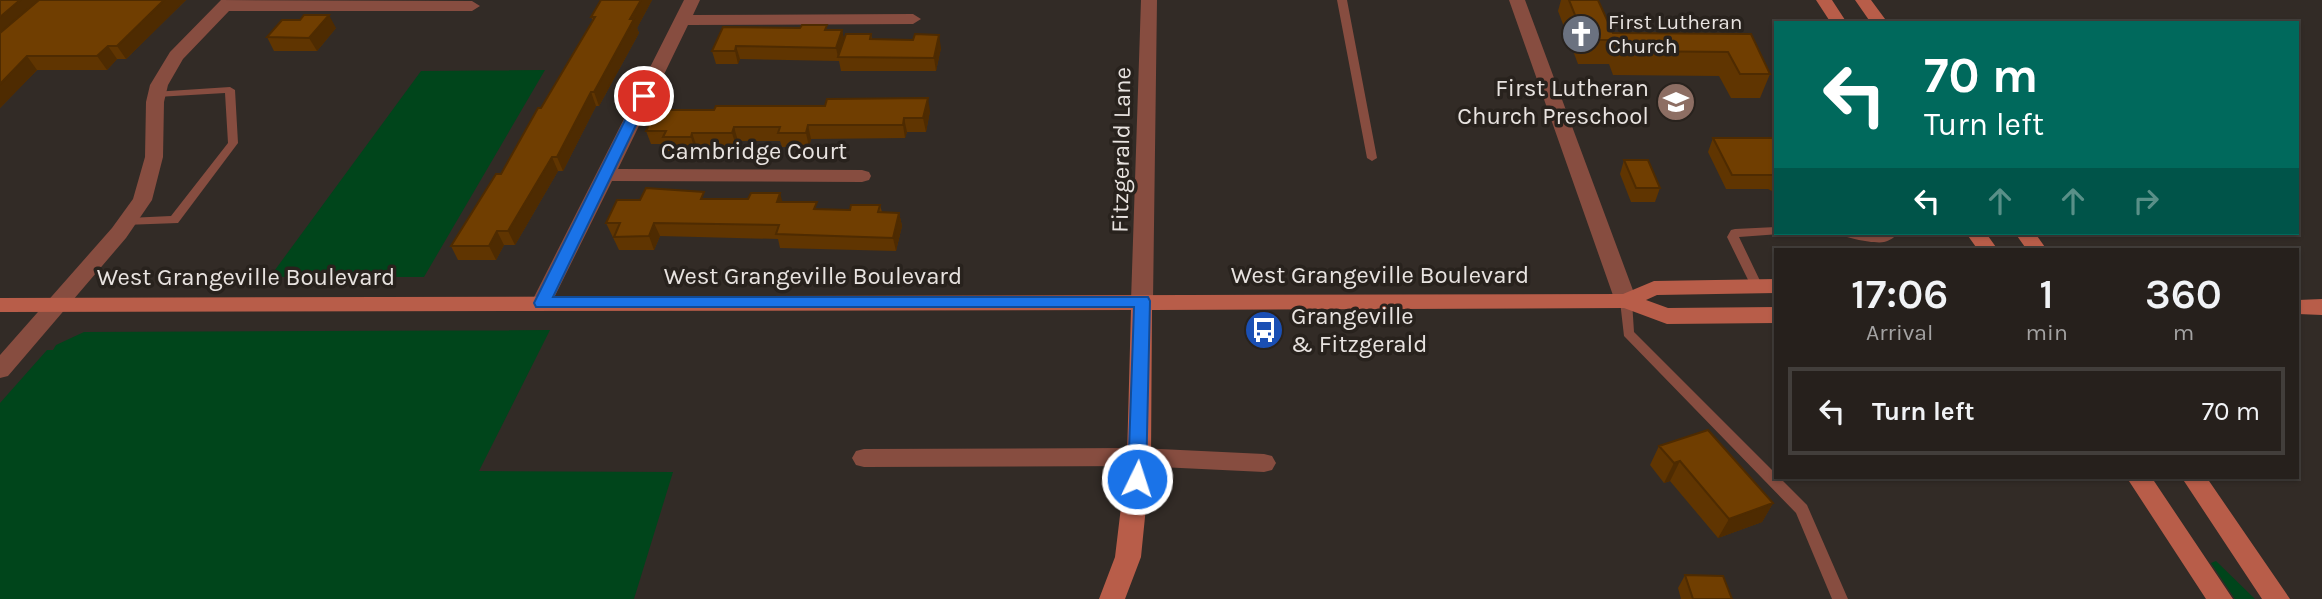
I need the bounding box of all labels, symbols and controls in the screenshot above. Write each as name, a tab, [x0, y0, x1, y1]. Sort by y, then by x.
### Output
place label: First Lutheran Church	[1608, 10, 1742, 58]
church icon: First Lutheran Church	[1560, 13, 1602, 55]
text: 70 m	[1924, 47, 2038, 104]
icon: left	[1809, 49, 1900, 140]
pin	[614, 66, 674, 126]
street label: Fitzgerald Lane	[1106, 67, 1136, 233]
place label: First Lutheran Church Preschool	[1457, 74, 1649, 130]
icon: arrive	[625, 77, 663, 115]
school or university icon: First Lutheran Church Preschool	[1655, 81, 1697, 123]
text: Turn left	[1924, 106, 2044, 143]
street label: Cambridge Court	[661, 137, 847, 165]
icon: left	[1908, 182, 1946, 220]
icon: ahead	[1981, 182, 2019, 220]
icon: ahead	[2054, 182, 2092, 220]
icon: right	[2127, 182, 2165, 220]
street label: West Grangeville Boulevard	[1231, 261, 1529, 289]
street label: West Grangeville Boulevard	[664, 262, 962, 290]
street label: West Grangeville Boulevard	[97, 263, 395, 291]
text: 17:06	[1851, 269, 1948, 319]
text: 1	[2039, 269, 2054, 319]
text: 360	[2145, 269, 2222, 319]
place label: Grangeville & Fitzgerald	[1291, 302, 1428, 358]
bus stop icon: Grangeville & Fitzgerald	[1243, 309, 1285, 351]
text: Arrival	[1866, 319, 1933, 346]
text: min	[2026, 319, 2068, 346]
text: m	[2173, 319, 2194, 346]
icon: left	[1813, 392, 1851, 430]
text: Turn left	[1872, 396, 1974, 427]
text: 70 m	[2202, 396, 2260, 427]
position arrow	[1100, 442, 1174, 516]

